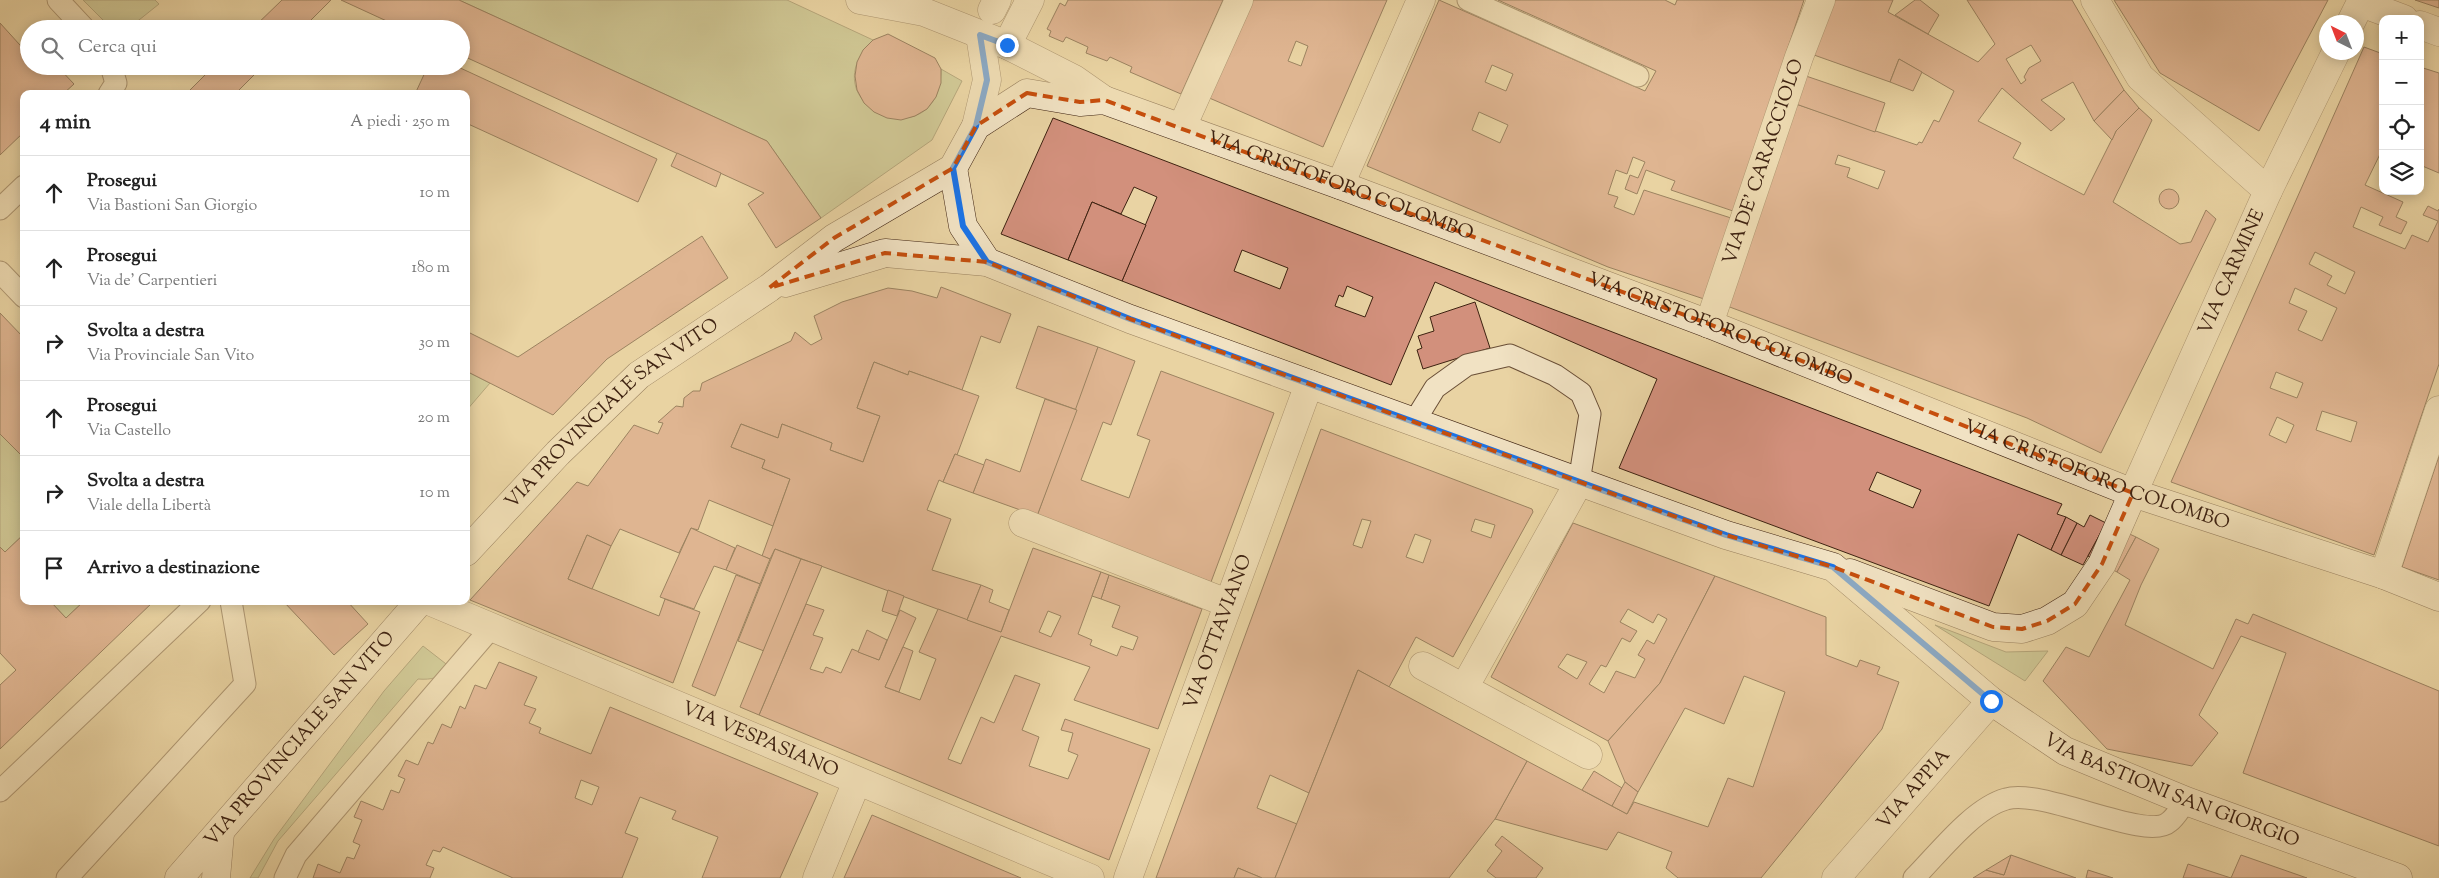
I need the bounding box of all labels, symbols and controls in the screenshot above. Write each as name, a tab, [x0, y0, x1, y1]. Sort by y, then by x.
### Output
north arrow	[2319, 15, 2364, 60]
map controls	[2379, 15, 2424, 195]
button: +	[2379, 15, 2424, 60]
search box	[20, 20, 470, 75]
icon: search	[38, 34, 66, 62]
text: Cerca qui	[78, 34, 157, 61]
route end	[996, 34, 1019, 57]
street label: VIA DE' CARACCIOLO	[1716, 55, 1811, 268]
button: −	[2379, 60, 2424, 105]
button: locate	[2379, 105, 2424, 150]
text: 4 min	[40, 108, 91, 138]
text: A piedi · 250 m	[350, 111, 450, 134]
street label: VIA CRISTOFORO COLOMBO	[1203, 125, 1477, 248]
button: layers	[2379, 150, 2424, 195]
text: Prosegui	[87, 168, 157, 195]
icon: ahead	[40, 179, 68, 207]
text: 10 m	[420, 182, 450, 205]
text: Via Bastioni San Giorgio	[87, 195, 257, 218]
street label: VIA CARMINE	[2192, 204, 2272, 339]
text: Prosegui	[87, 243, 157, 270]
icon: ahead	[40, 254, 68, 282]
text: 180 m	[411, 257, 450, 280]
street label: VIA CRISTOFORO COLOMBO	[1584, 266, 1856, 393]
text: Via de' Carpentieri	[87, 270, 217, 293]
street label: VIA PROVINCIALE SAN VITO	[499, 312, 724, 515]
text: Svolta a destra	[87, 318, 204, 345]
icon: right	[40, 329, 68, 357]
text: 30 m	[419, 332, 450, 355]
text: Via Provinciale San Vito	[87, 345, 254, 368]
text: Prosegui	[87, 393, 157, 420]
icon: ahead	[40, 404, 68, 432]
text: 20 m	[417, 407, 450, 430]
street label: VIA CRISTOFORO COLOMBO	[1960, 413, 2233, 537]
text: Via Castello	[87, 420, 171, 443]
text: Svolta a destra	[87, 468, 204, 495]
icon: right	[40, 479, 68, 507]
text: 10 m	[420, 482, 450, 505]
text: Viale della Libertà	[87, 495, 211, 518]
street label: VIA OTTAVIANO	[1177, 551, 1259, 713]
icon: arrive	[40, 554, 68, 582]
text: Arrivo a destinazione	[87, 555, 260, 582]
street label: VIA PROVINCIALE SAN VITO	[198, 625, 401, 853]
route start	[1980, 690, 2003, 713]
street label: VIA VESPASIANO	[678, 695, 843, 785]
street label: VIA BASTIONI SAN GIORGIO	[2037, 726, 2303, 854]
street label: VIA APPIA	[1871, 742, 1957, 836]

